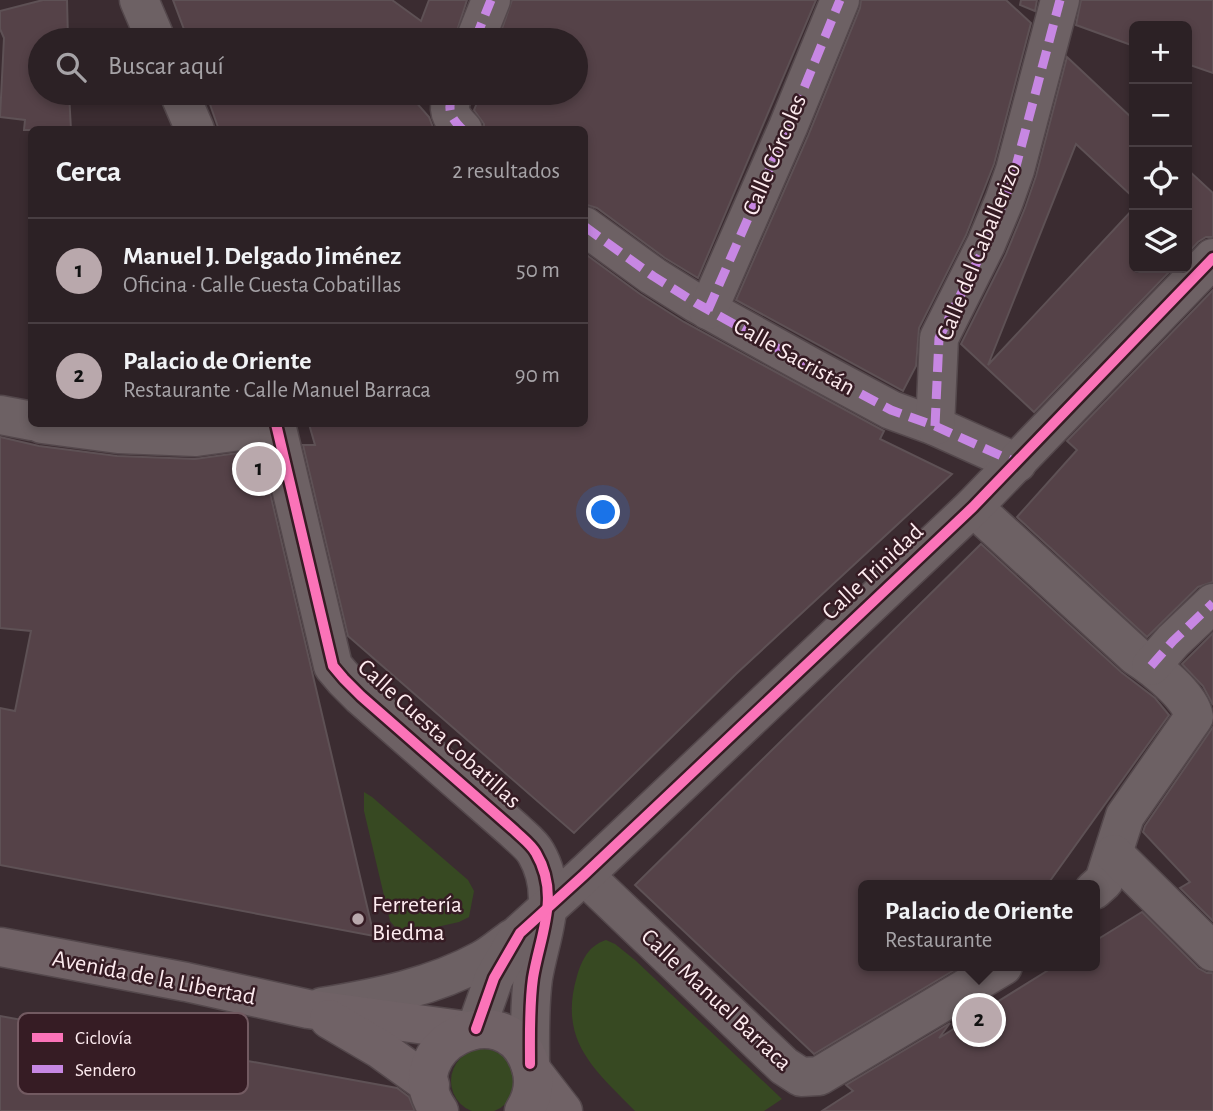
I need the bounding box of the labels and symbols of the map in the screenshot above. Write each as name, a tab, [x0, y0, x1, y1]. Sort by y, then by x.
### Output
street label: Calle Córcoles	[739, 91, 811, 219]
street label: Calle del Caballerizo	[933, 160, 1025, 344]
street label: Calle Sacristán	[729, 314, 859, 400]
pin: 1	[236, 443, 282, 495]
your location	[586, 495, 620, 529]
street label: Calle Trinidad	[818, 519, 928, 625]
street label: Calle Cuesta Cobatillas	[353, 655, 525, 813]
place label: Ferretería Biedma	[372, 893, 462, 945]
marker: Ferretería Biedma	[350, 911, 366, 927]
street label: Calle Manuel Barraca	[636, 924, 796, 1076]
street label: Avenida de la Libertad	[50, 947, 258, 1009]
pin: 2	[956, 994, 1002, 1046]
legend	[18, 1013, 248, 1094]
text: Ciclovía	[75, 1029, 132, 1048]
text: Sendero	[75, 1061, 136, 1080]

